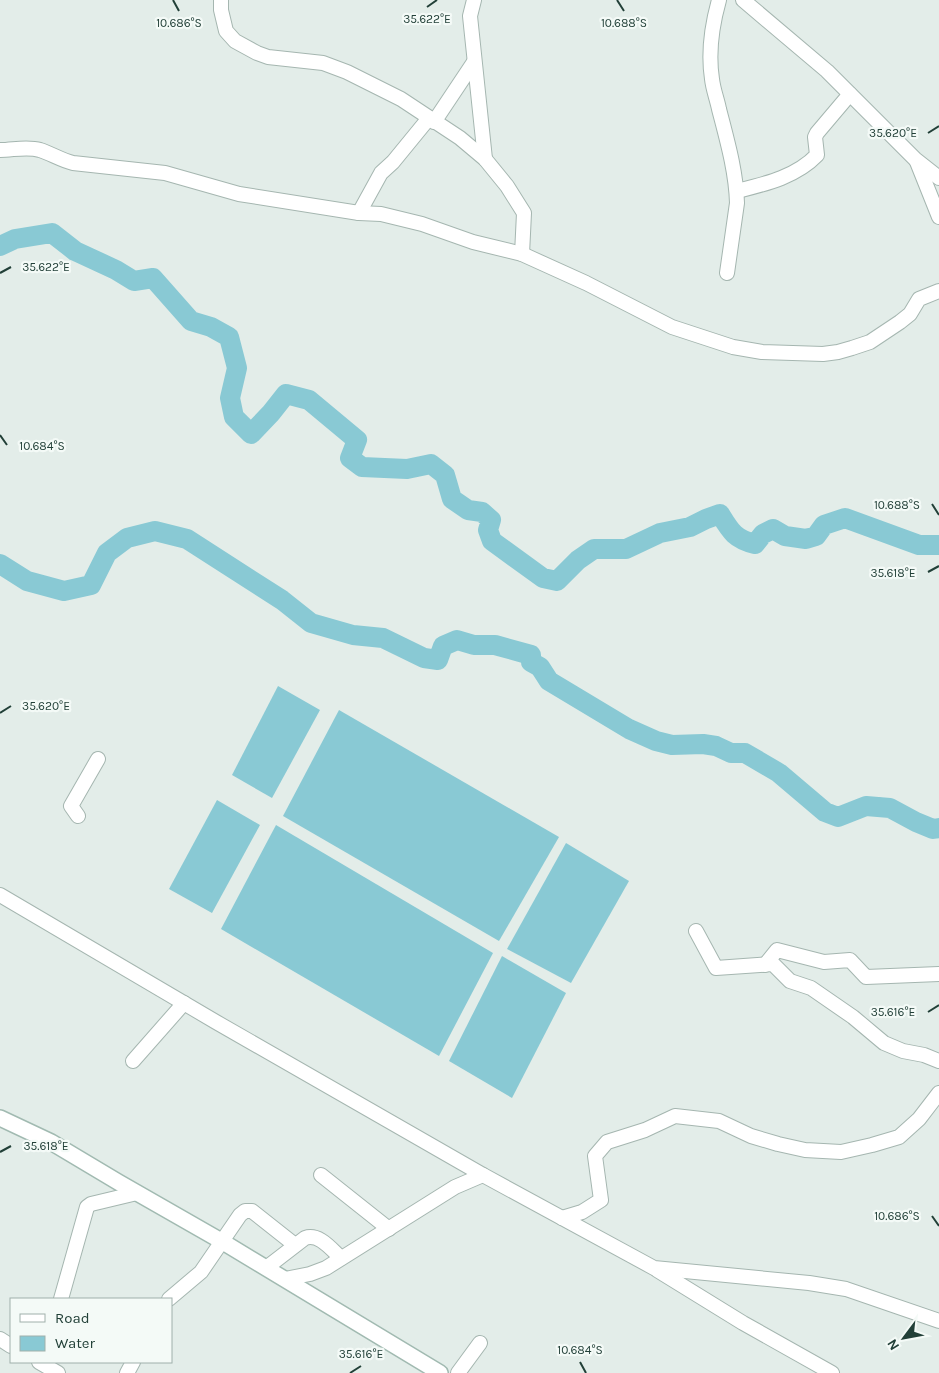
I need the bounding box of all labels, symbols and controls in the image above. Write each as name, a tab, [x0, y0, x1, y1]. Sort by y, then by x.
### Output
text: 35.622°E	[403, 12, 451, 26]
text: 10.686°S	[156, 16, 202, 30]
text: 10.688°S	[601, 16, 647, 30]
text: 35.620°E	[869, 126, 917, 140]
text: 35.622°E	[22, 260, 70, 274]
text: 10.684°S	[19, 439, 65, 453]
text: 10.688°S	[874, 498, 920, 512]
text: 35.618°E	[870, 566, 916, 580]
text: 35.620°E	[22, 699, 70, 713]
text: 35.616°E	[871, 1005, 915, 1019]
text: 35.618°E	[23, 1139, 69, 1153]
text: 10.686°S	[874, 1209, 920, 1223]
legend	[10, 1298, 172, 1363]
text: Road	[55, 1309, 90, 1327]
north arrow	[879, 1313, 929, 1363]
text: Water	[55, 1334, 96, 1352]
text: N	[884, 1336, 903, 1353]
text: 10.684°S	[557, 1343, 603, 1357]
text: 35.616°E	[339, 1347, 383, 1361]

